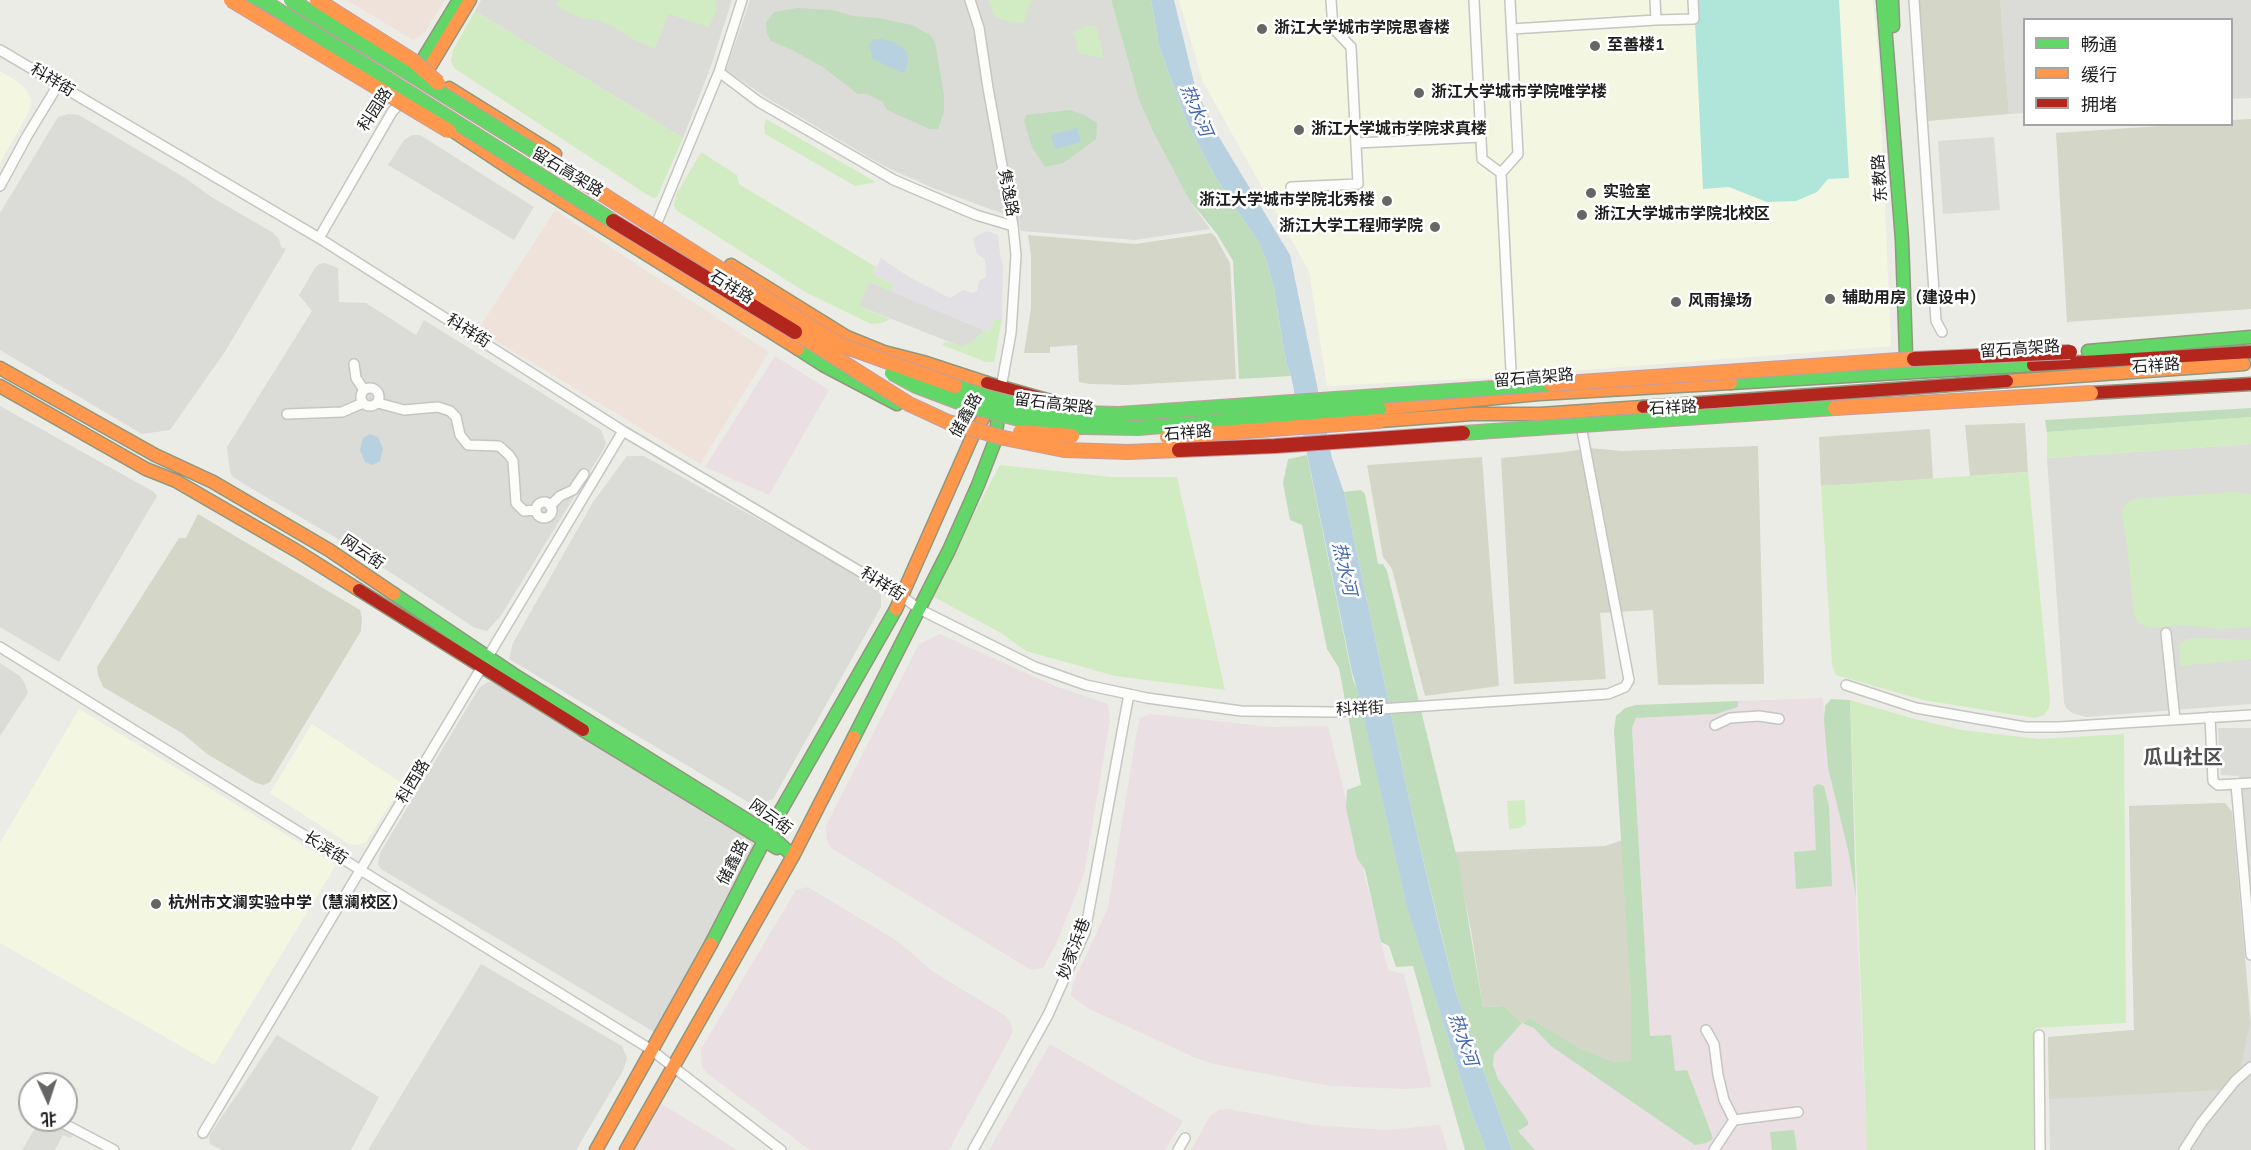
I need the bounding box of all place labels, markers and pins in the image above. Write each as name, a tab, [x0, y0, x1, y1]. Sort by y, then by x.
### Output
place label: 浙江大学城市学院思睿楼	[1274, 19, 1450, 39]
marker: 浙江大学城市学院思睿楼	[1255, 22, 1269, 36]
place label: 至善楼1	[1607, 36, 1665, 56]
marker: 至善楼1	[1588, 39, 1602, 53]
place label: 浙江大学城市学院唯学楼	[1431, 83, 1607, 103]
marker: 浙江大学城市学院唯学楼	[1412, 86, 1426, 100]
place label: 浙江大学城市学院求真楼	[1311, 120, 1487, 140]
marker: 浙江大学城市学院求真楼	[1292, 123, 1306, 137]
place label: 实验室	[1603, 183, 1651, 203]
marker: 实验室	[1584, 186, 1598, 200]
place label: 浙江大学城市学院北秀楼	[1199, 191, 1375, 211]
marker: 浙江大学城市学院北秀楼	[1380, 194, 1394, 208]
place label: 浙江大学城市学院北校区	[1594, 205, 1770, 225]
marker: 浙江大学城市学院北校区	[1575, 208, 1589, 222]
place label: 浙江大学工程师学院	[1279, 217, 1423, 237]
marker: 浙江大学工程师学院	[1428, 220, 1442, 234]
place label: 辅助用房（建设中）	[1842, 289, 1986, 309]
place label: 风雨操场	[1688, 292, 1752, 312]
marker: 辅助用房（建设中）	[1823, 292, 1837, 306]
marker: 风雨操场	[1669, 295, 1683, 309]
place label: 杭州市文澜实验中学（慧澜校区）	[168, 894, 408, 914]
marker: 杭州市文澜实验中学（慧澜校区）	[149, 897, 163, 911]

